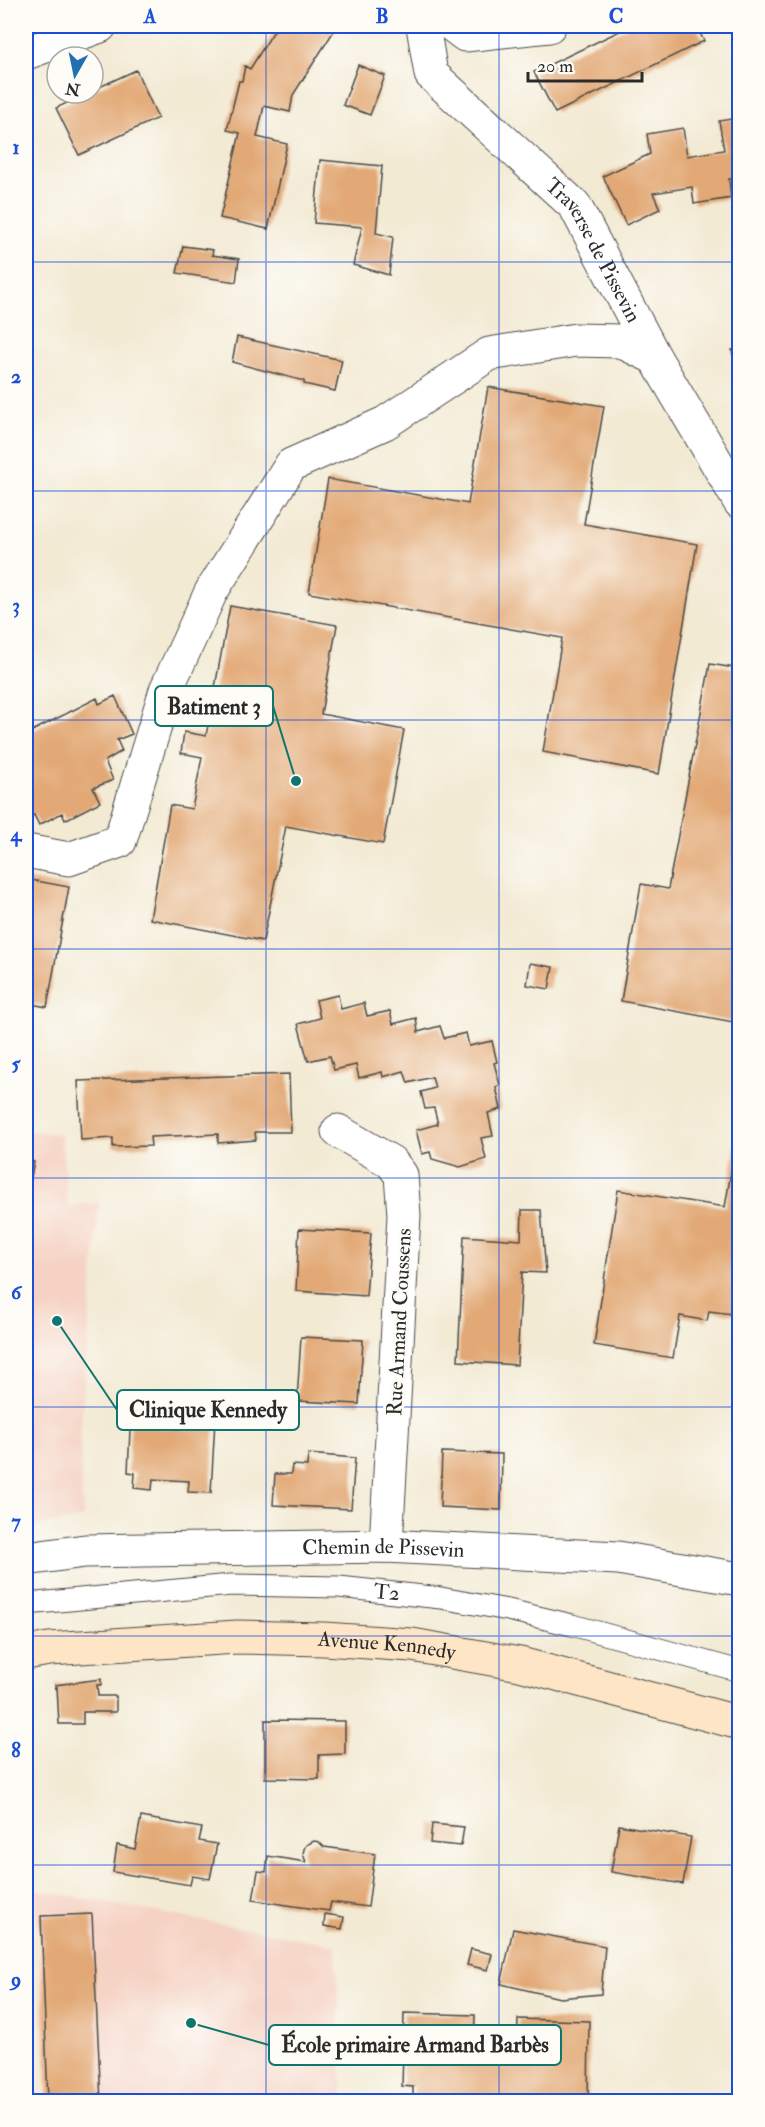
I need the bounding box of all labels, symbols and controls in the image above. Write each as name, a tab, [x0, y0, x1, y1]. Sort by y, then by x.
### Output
text: A	[143, 4, 157, 29]
text: B	[375, 4, 389, 29]
text: C	[609, 4, 623, 29]
north arrow	[45, 45, 105, 105]
scale bar	[528, 45, 642, 83]
text: 20 m	[537, 55, 573, 78]
text: N	[64, 78, 82, 100]
text: 1	[12, 135, 20, 160]
street label: Traverse de Pissevin	[539, 172, 647, 327]
text: 2	[11, 364, 21, 389]
text: 3	[12, 593, 20, 618]
callout: Batiment 3	[155, 686, 273, 726]
text: Batiment 3	[167, 693, 261, 721]
text: 4	[10, 822, 23, 847]
text: 5	[12, 1051, 22, 1076]
street label: Rue Armand Coussens	[381, 1227, 418, 1417]
text: 6	[11, 1280, 23, 1305]
callout: Clinique Kennedy	[117, 1390, 299, 1430]
text: Clinique Kennedy	[129, 1396, 288, 1425]
text: 7	[11, 1509, 21, 1534]
street label: Chemin de Pissevin	[302, 1533, 465, 1564]
street label: T2	[372, 1578, 401, 1607]
street label: Avenue Kennedy	[316, 1626, 459, 1667]
text: 8	[11, 1738, 21, 1763]
text: 9	[9, 1967, 21, 1992]
callout: École primaire Armand Barbès	[269, 2025, 561, 2065]
text: École primaire Armand Barbès	[281, 2029, 549, 2060]

